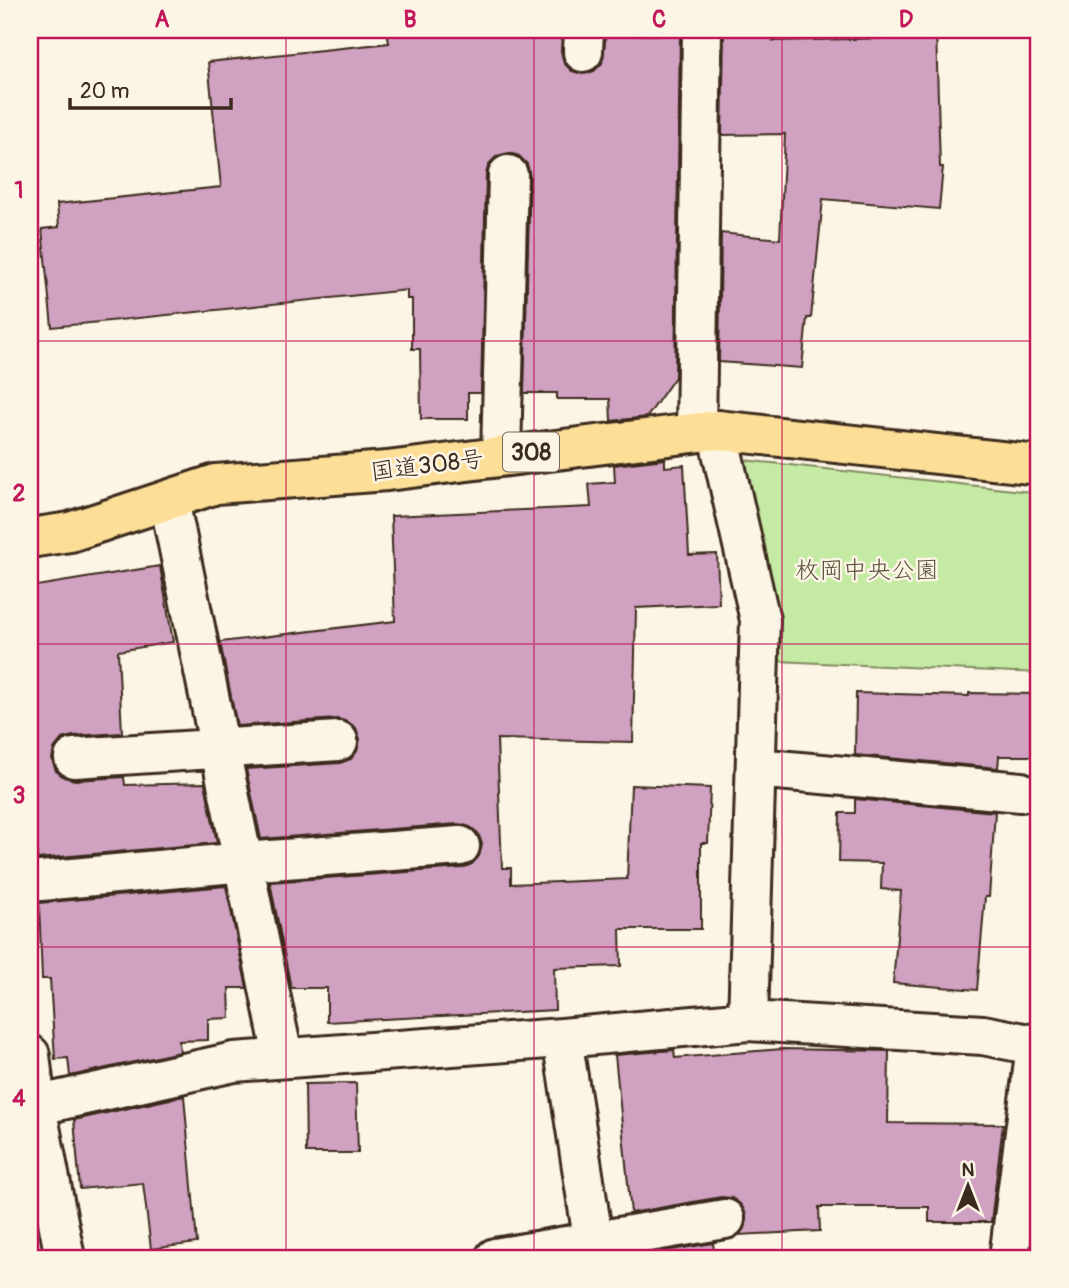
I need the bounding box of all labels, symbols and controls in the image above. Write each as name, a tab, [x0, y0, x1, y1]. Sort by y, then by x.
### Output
text: A	[155, 5, 170, 34]
text: B	[403, 5, 417, 34]
text: C	[652, 5, 666, 34]
text: D	[899, 5, 913, 34]
scale bar	[70, 66, 231, 110]
text: 20 m	[80, 78, 129, 105]
text: 1	[15, 176, 24, 205]
road number: 308	[503, 432, 559, 472]
street label: 国道308号	[369, 444, 485, 487]
text: 2	[13, 479, 26, 508]
park label: 枚岡中央公園	[795, 556, 939, 585]
text: 3	[13, 781, 25, 810]
text: 4	[12, 1084, 26, 1113]
north arrow	[932, 1152, 1002, 1222]
text: N	[962, 1158, 975, 1182]

